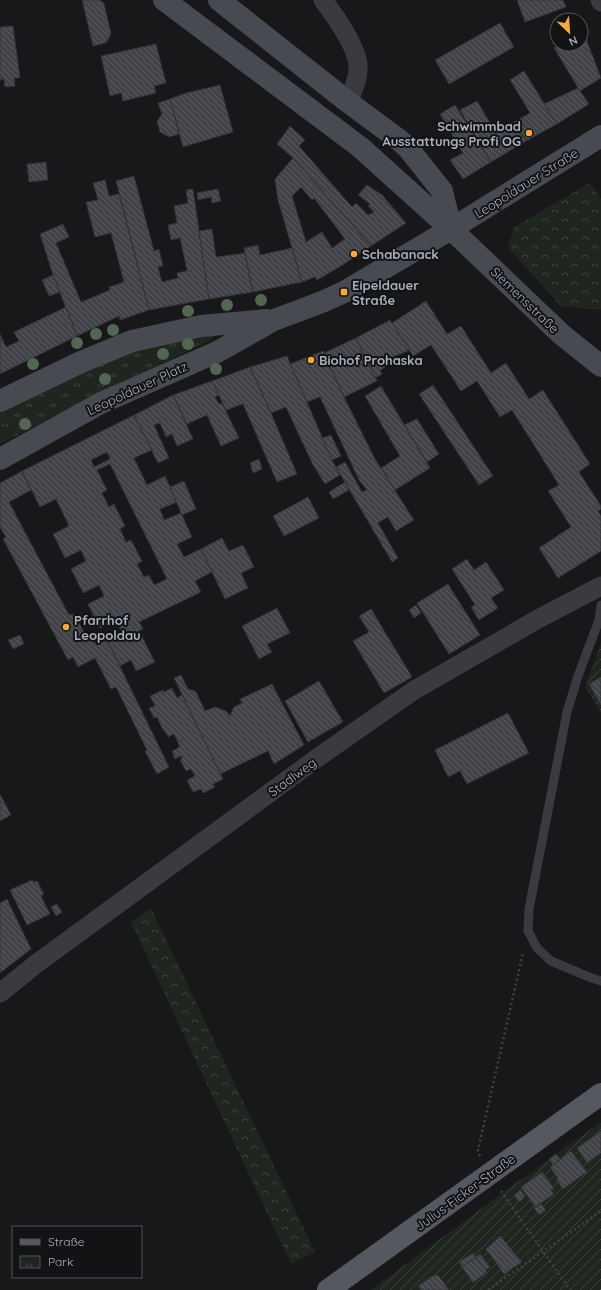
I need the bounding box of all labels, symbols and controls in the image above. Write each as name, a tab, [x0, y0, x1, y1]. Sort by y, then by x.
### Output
north arrow	[549, 12, 589, 52]
text: N	[567, 33, 580, 49]
place label: Schwimmbad Ausstattungs Profi OG	[382, 118, 521, 149]
marker: Schwimmbad Ausstattungs Profi OG	[524, 128, 534, 138]
street label: Leopoldauer Straße	[471, 145, 581, 221]
place label: Schabanack	[362, 246, 439, 262]
marker: Schabanack	[349, 249, 359, 259]
street label: Siemensstraße	[488, 263, 562, 337]
place label: Eipeldauer Straße	[352, 277, 419, 308]
marker: Eipeldauer Straße	[339, 287, 349, 297]
place label: Biohof Prohaska	[319, 352, 423, 368]
marker: Biohof Prohaska	[306, 355, 316, 365]
street label: Leopoldauer Platz	[84, 358, 190, 418]
place label: Pfarrhof Leopoldau	[74, 612, 141, 643]
marker: Pfarrhof Leopoldau	[61, 622, 71, 632]
street label: Stadlweg	[265, 754, 319, 800]
street label: Julius-Ficker-Straße	[412, 1150, 518, 1234]
legend	[12, 1226, 142, 1278]
text: Straße	[48, 1234, 85, 1249]
text: Park	[48, 1254, 73, 1269]

